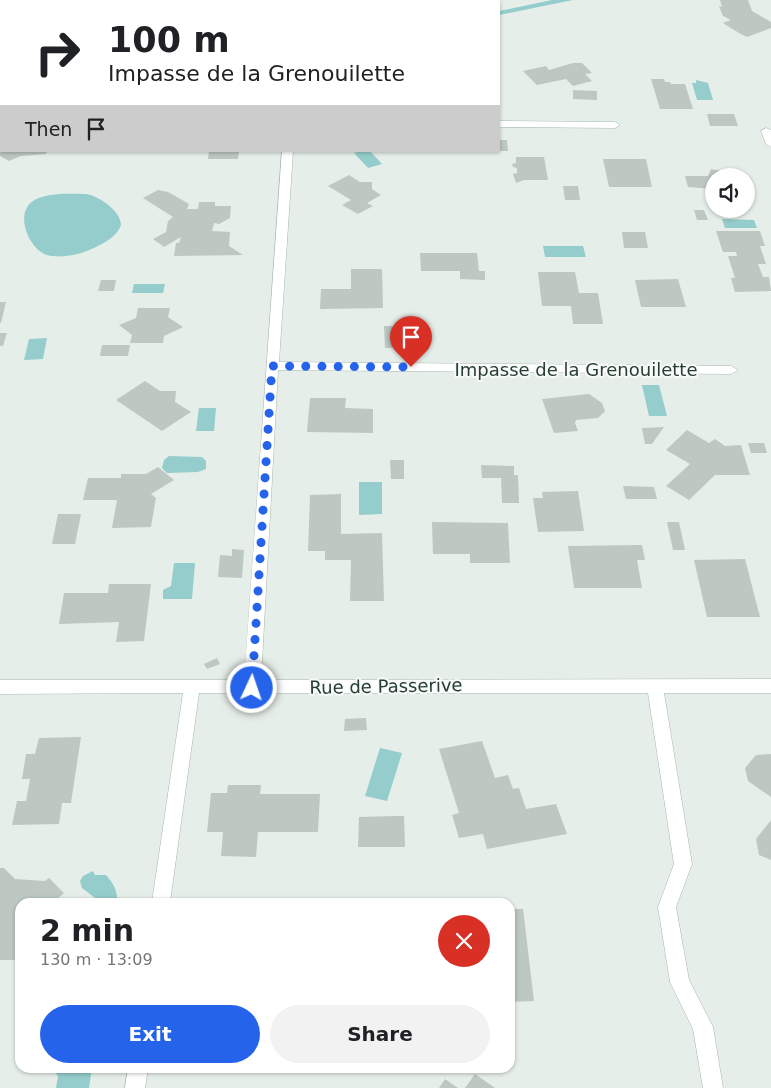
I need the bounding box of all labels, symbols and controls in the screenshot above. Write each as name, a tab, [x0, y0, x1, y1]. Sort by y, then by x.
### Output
icon: right	[25, 20, 90, 85]
text: 100 m	[108, 20, 230, 60]
text: Impasse de la Grenouilette	[108, 61, 405, 86]
icon: arrive	[82, 115, 110, 143]
text: Then	[25, 118, 72, 140]
map controls	[705, 168, 755, 218]
button: sound	[705, 168, 755, 218]
pin	[390, 316, 432, 367]
icon: arrive	[397, 323, 425, 351]
street label: Impasse de la Grenouilette	[455, 359, 697, 380]
position arrow	[225, 661, 277, 713]
street label: Rue de Passerive	[309, 674, 463, 698]
text: 2 min	[40, 913, 134, 948]
button: close	[438, 915, 490, 967]
text: 130 m · 13:09	[40, 950, 153, 969]
button: Exit	[40, 1005, 260, 1063]
button: Share	[270, 1005, 490, 1063]

